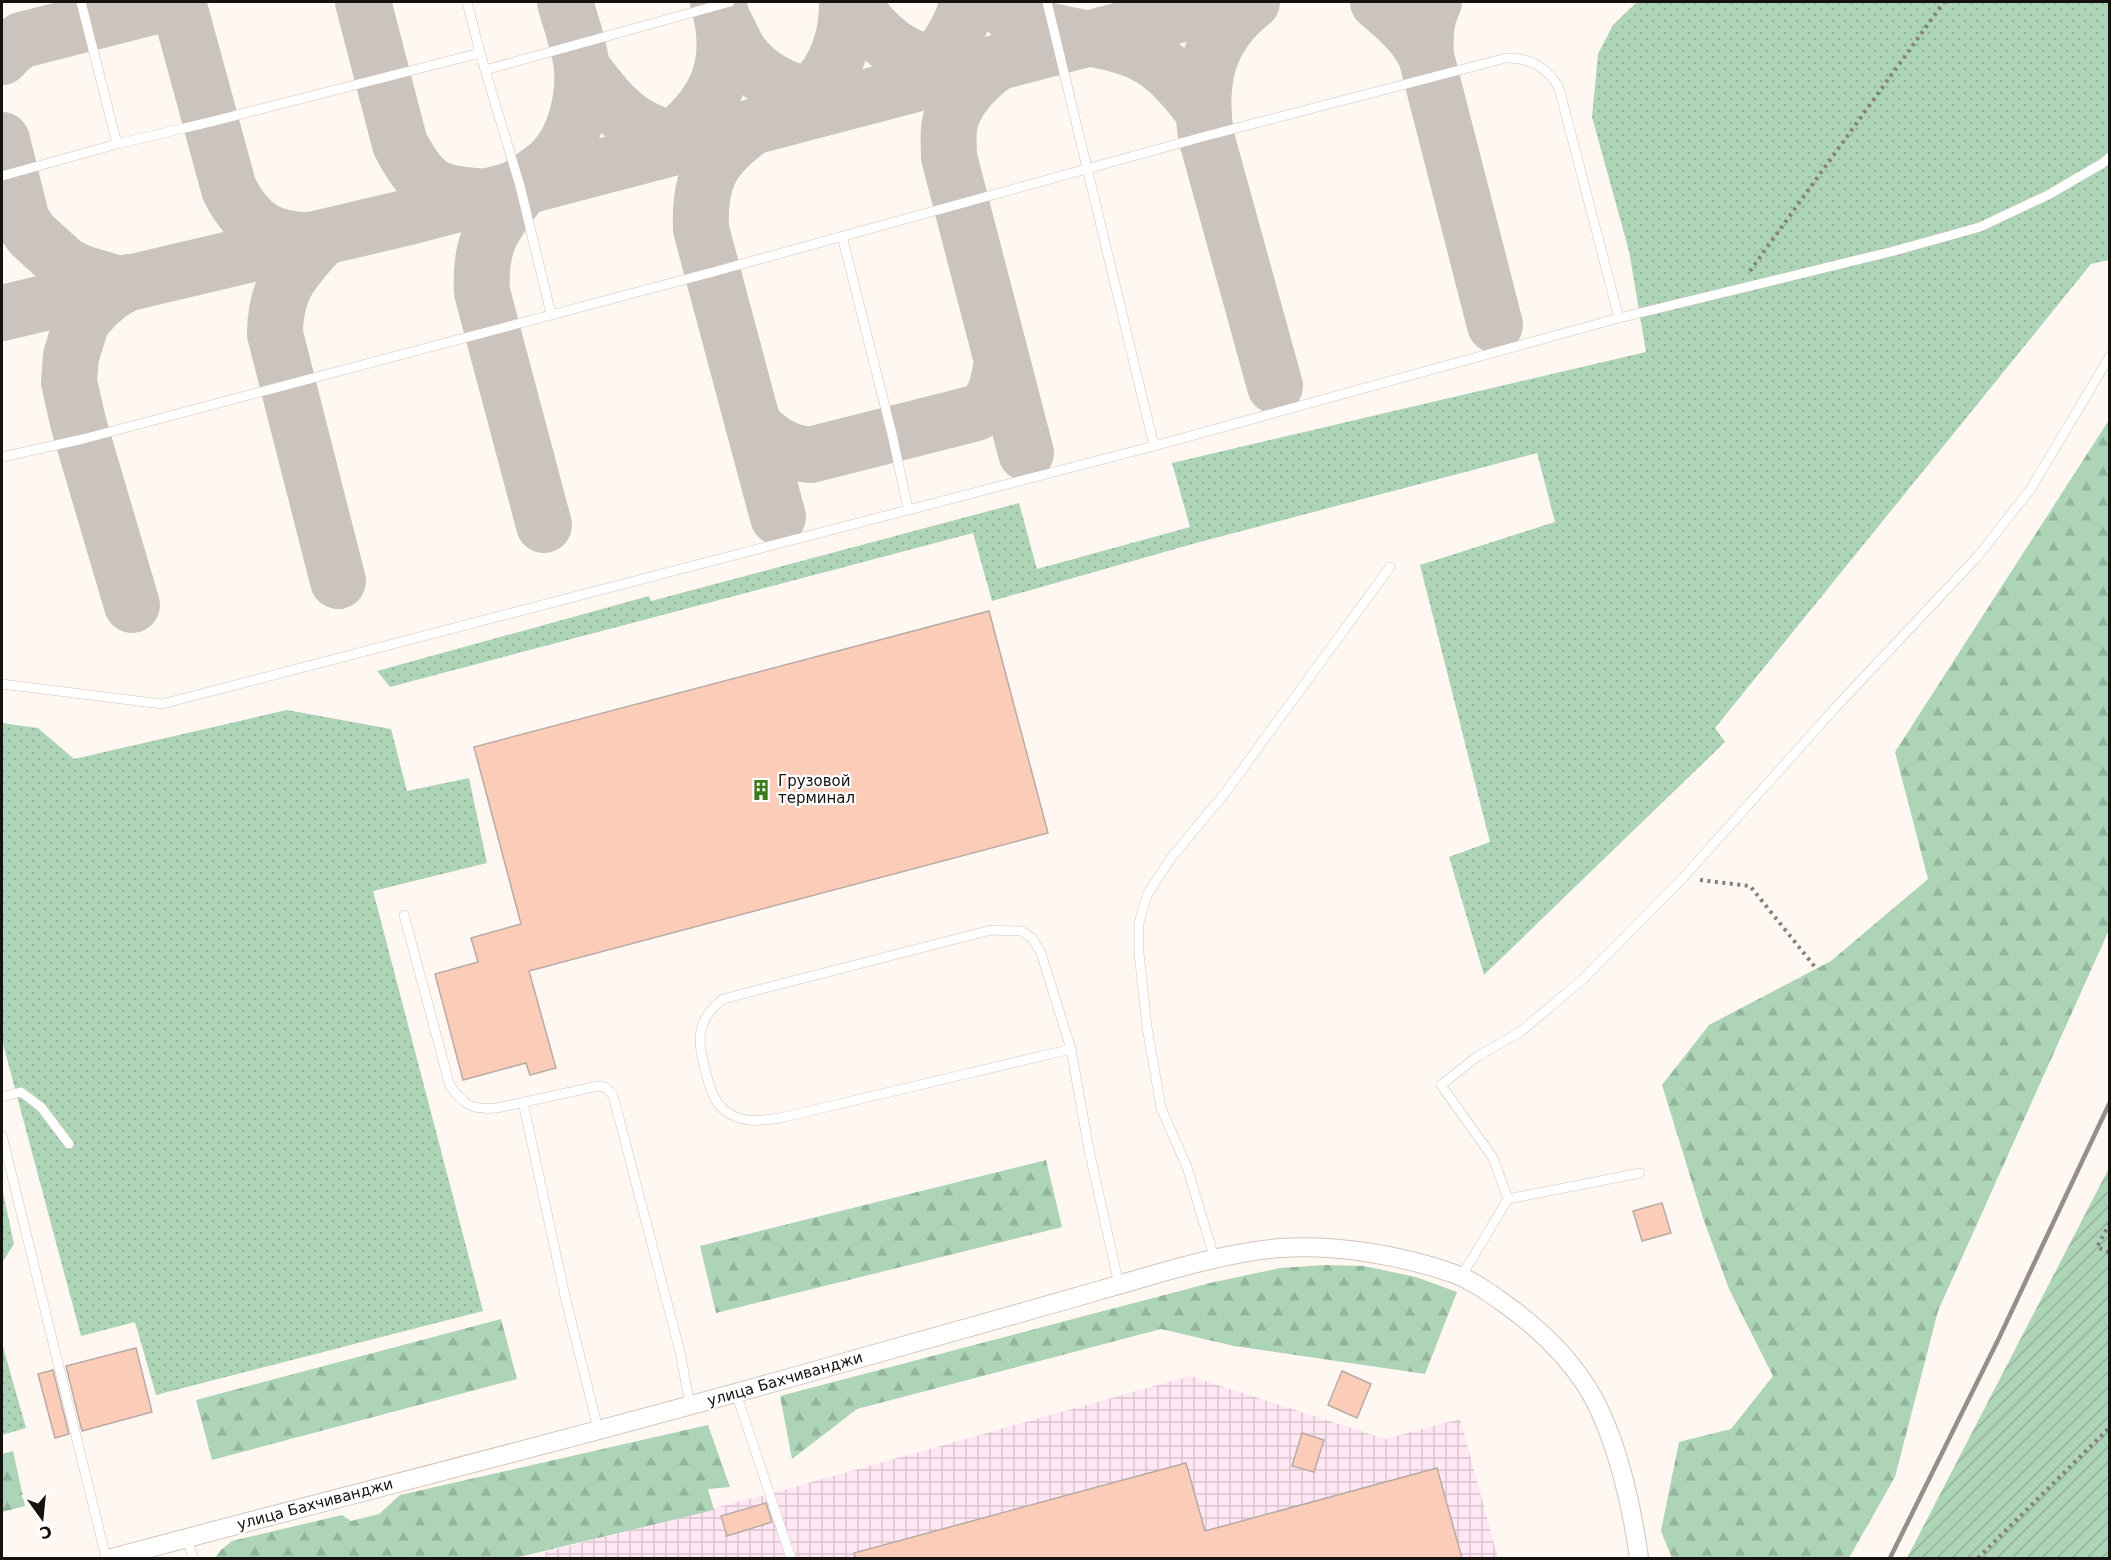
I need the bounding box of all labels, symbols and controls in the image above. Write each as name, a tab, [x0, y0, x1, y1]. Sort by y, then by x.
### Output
place label: Грузовой терминал	[778, 772, 855, 807]
building icon: Грузовой терминал	[749, 778, 773, 802]
street label: улица Бахчиванджи	[705, 1348, 865, 1410]
street label: улица Бахчиванджи	[235, 1474, 395, 1534]
north arrow	[12, 1488, 72, 1548]
text: С	[38, 1521, 54, 1543]

